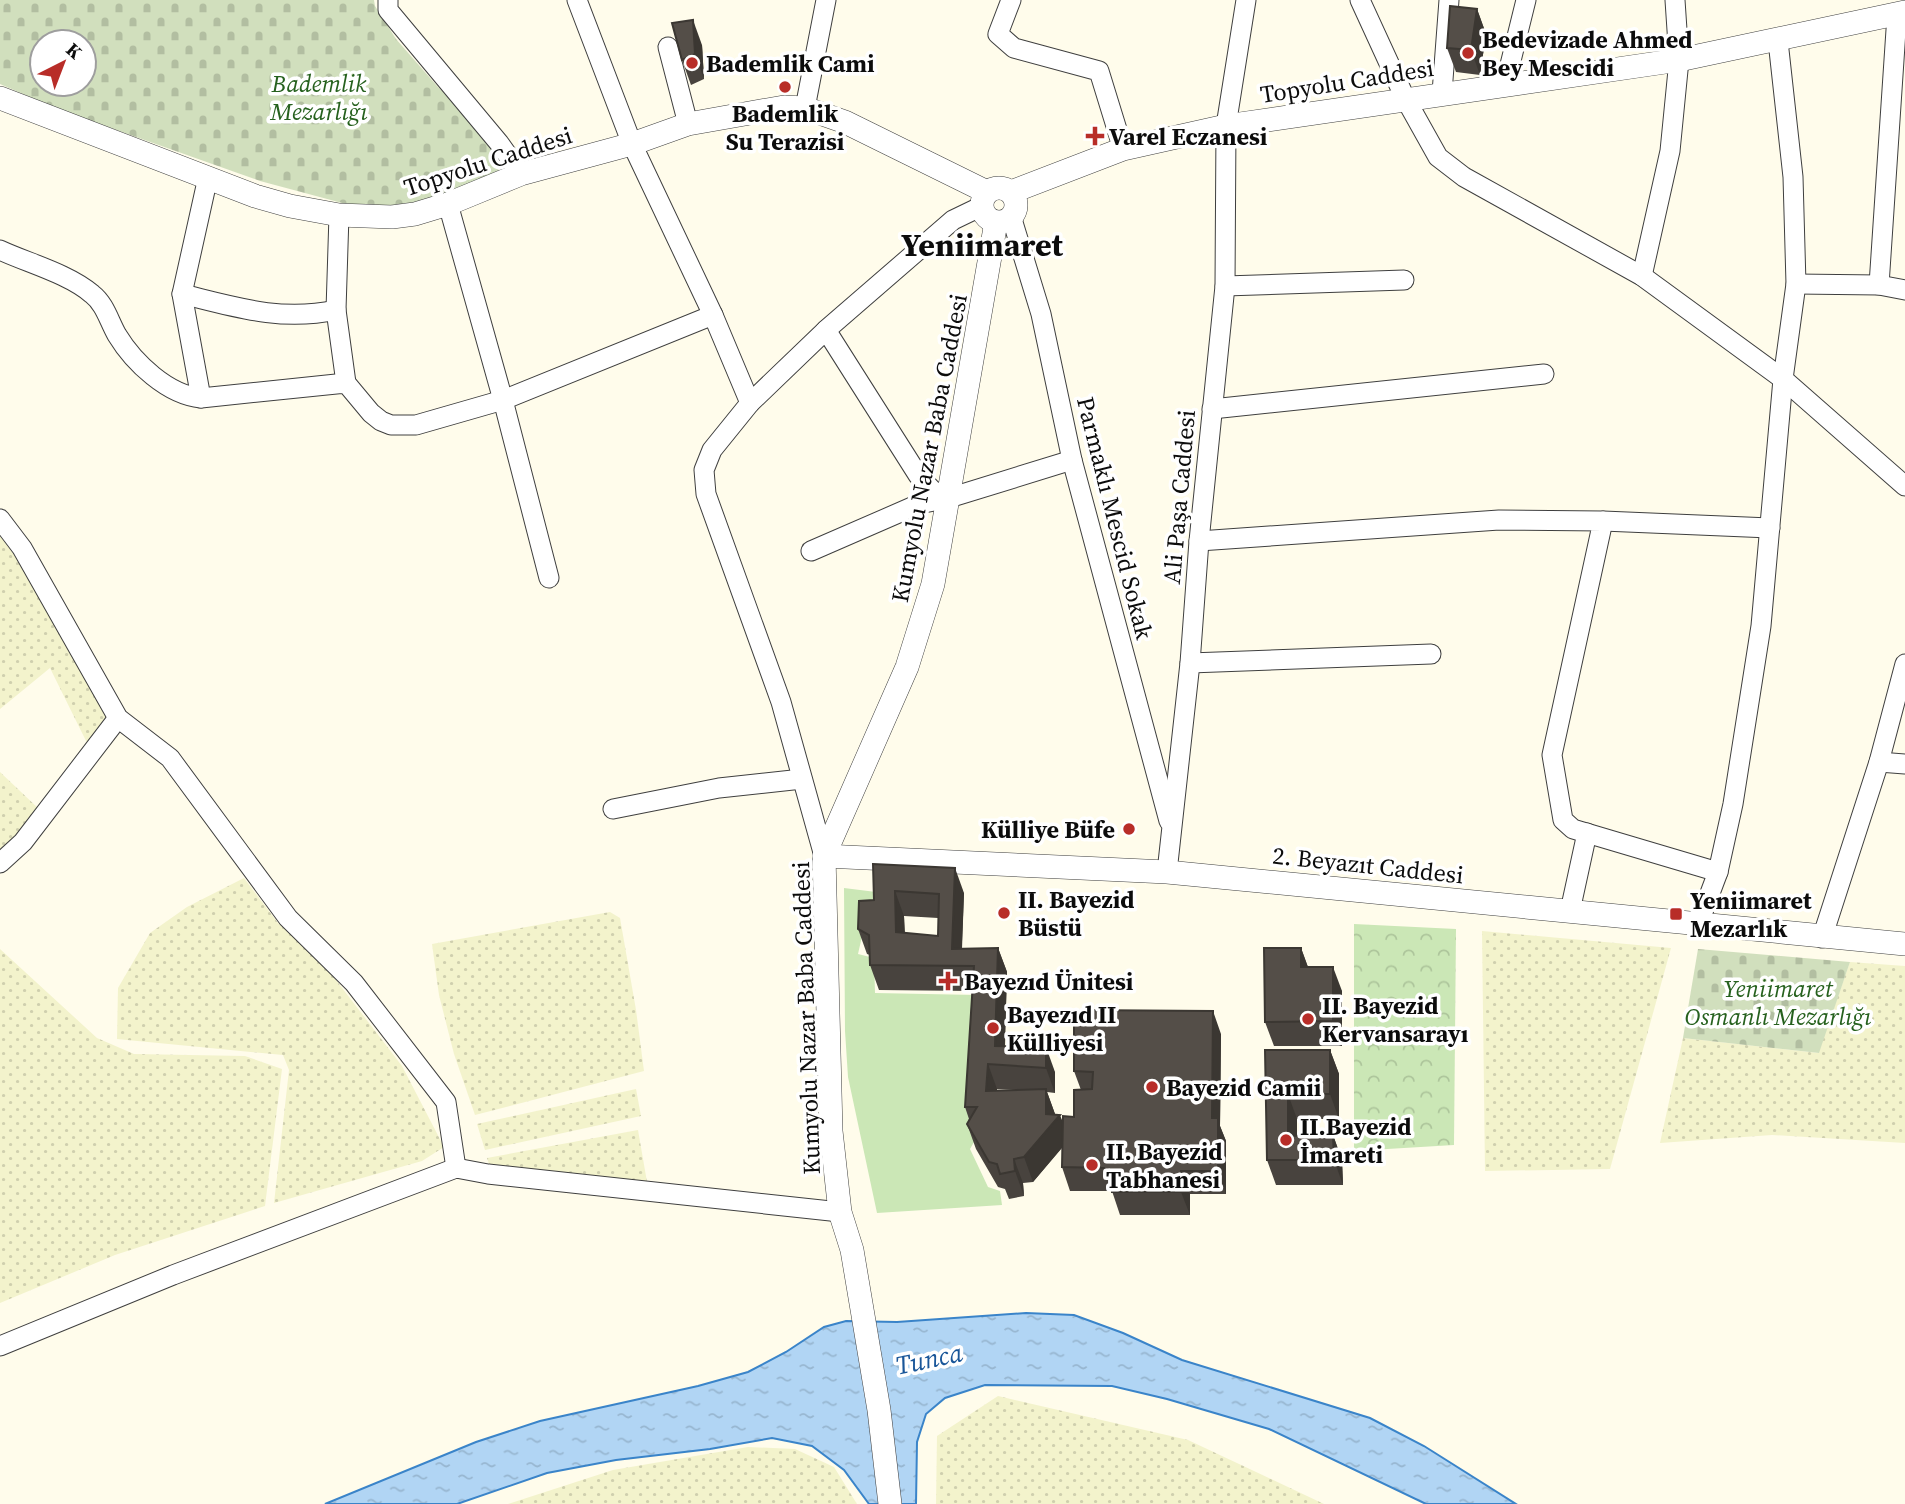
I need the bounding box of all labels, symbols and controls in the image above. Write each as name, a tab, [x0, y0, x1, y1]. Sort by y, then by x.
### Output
place label: Bedevizade Ahmed Bey Mescidi	[1482, 23, 1693, 84]
north arrow	[28, 28, 98, 98]
text: K	[61, 36, 89, 65]
marker: Bedevizade Ahmed Bey Mescidi	[1460, 45, 1476, 61]
place label: Bademlik Cami	[706, 47, 875, 80]
street label: Topyolu Caddesi	[1258, 51, 1436, 111]
marker: Bademlik Cami	[684, 55, 700, 71]
park label: Bademlik Mezarlığı	[269, 67, 368, 128]
marker: Bademlik Su Terazisi	[777, 79, 793, 95]
place label: Bademlik Su Terazisi	[726, 97, 845, 158]
street label: Topyolu Caddesi	[400, 118, 576, 204]
place label: Varel Eczanesi	[1109, 120, 1268, 153]
marker: Varel Eczanesi	[1087, 128, 1103, 144]
district label: Yeniimaret	[901, 223, 1064, 267]
street label: Kumyolu Nazar Baba Caddesi	[883, 291, 975, 605]
street label: Parmaklı Mescid Sokak	[1069, 393, 1161, 644]
street label: Ali Paşa Caddesi	[1155, 408, 1203, 586]
place label: Külliye Büfe	[981, 813, 1115, 846]
marker: Külliye Büfe	[1121, 821, 1137, 837]
street label: 2. Beyazıt Caddesi	[1271, 839, 1465, 891]
street label: Kumyolu Nazar Baba Caddesi	[784, 861, 828, 1175]
place label: II. Bayezid Büstü	[1018, 883, 1135, 944]
place label: Yeniimaret Mezarlık	[1690, 884, 1812, 945]
marker: II. Bayezid Büstü	[996, 905, 1012, 921]
marker: Yeniimaret Mezarlık	[1668, 906, 1684, 922]
place label: Bayezıd Ünitesi	[964, 965, 1134, 998]
marker: Bayezıd Ünitesi	[938, 971, 958, 991]
park label: Yeniimaret Osmanlı Mezarlığı	[1685, 972, 1872, 1033]
place label: II. Bayezid Kervansarayı	[1322, 989, 1469, 1050]
place label: Bayezıd II Külliyesi	[1007, 998, 1116, 1059]
marker: II. Bayezid Kervansarayı	[1300, 1011, 1316, 1027]
marker: Bayezıd II Külliyesi	[985, 1020, 1001, 1036]
place label: Bayezid Camii	[1166, 1071, 1322, 1104]
marker: Bayezid Camii	[1144, 1079, 1160, 1095]
place label: II.Bayezid İmareti	[1300, 1110, 1411, 1171]
marker: II.Bayezid İmareti	[1278, 1132, 1294, 1148]
place label: II. Bayezid Tabhanesi	[1106, 1135, 1223, 1196]
marker: II. Bayezid Tabhanesi	[1084, 1157, 1100, 1173]
water label: Tunca	[892, 1334, 966, 1384]

